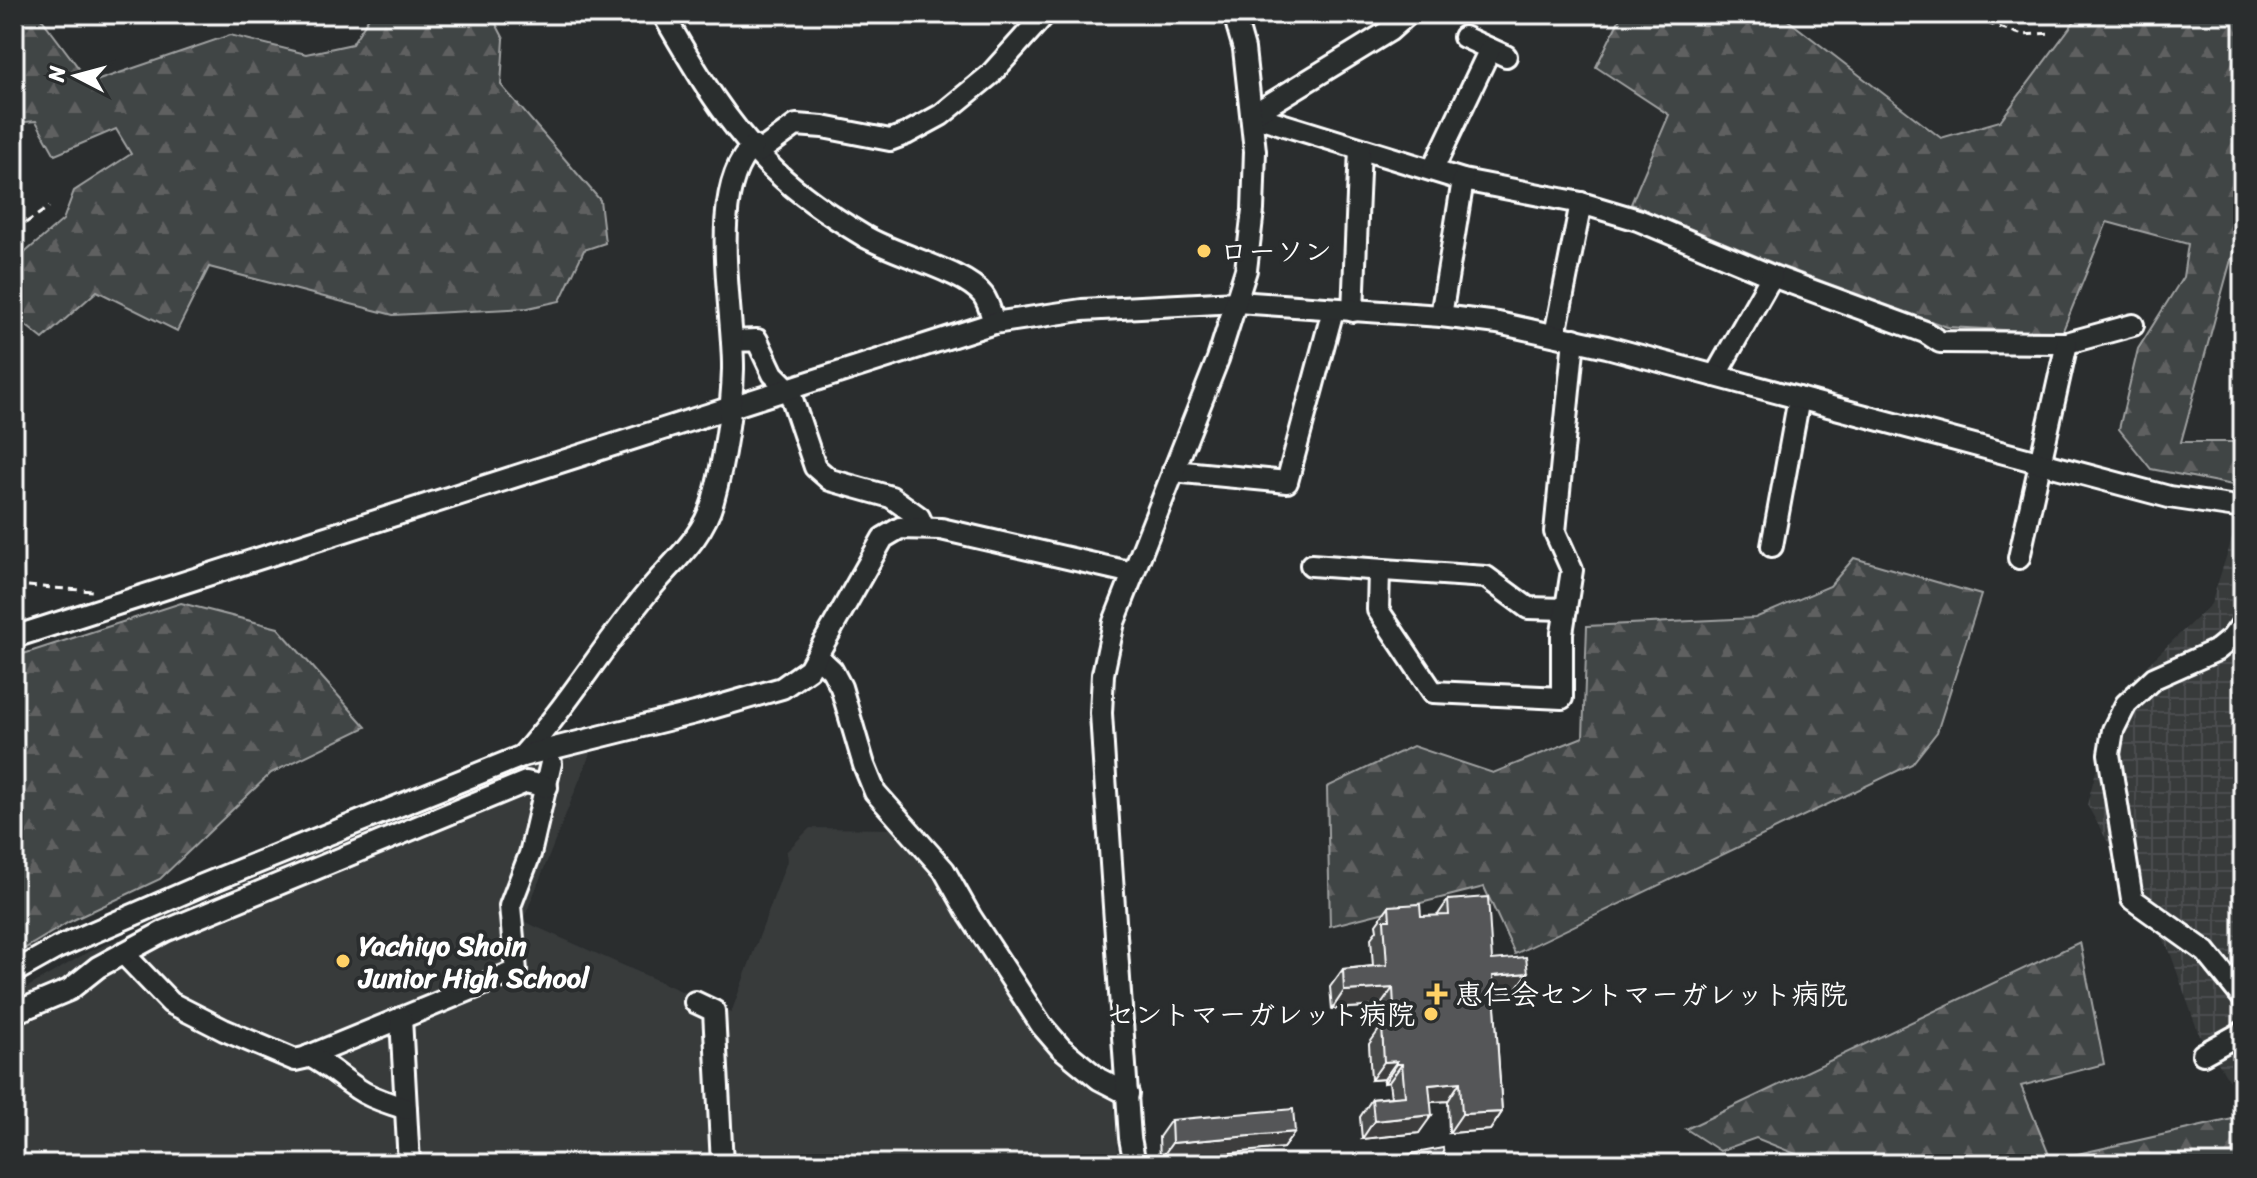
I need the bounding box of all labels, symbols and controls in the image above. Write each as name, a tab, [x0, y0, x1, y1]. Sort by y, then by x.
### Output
north arrow	[36, 36, 116, 116]
text: N	[36, 64, 77, 85]
place label: ローソン	[1220, 227, 1332, 276]
marker: ローソン	[1195, 242, 1213, 260]
place label: Yachiyo Shoin Junior High School	[357, 921, 590, 1002]
marker: Yachiyo Shoin Junior High School	[334, 952, 352, 970]
place label: 恵仁会セントマーガレット病院	[1455, 970, 1848, 1019]
marker: 恵仁会セントマーガレット病院	[1426, 983, 1448, 1005]
place label: セントマーガレット病院	[1106, 990, 1415, 1039]
marker: セントマーガレット病院	[1422, 1005, 1440, 1023]

